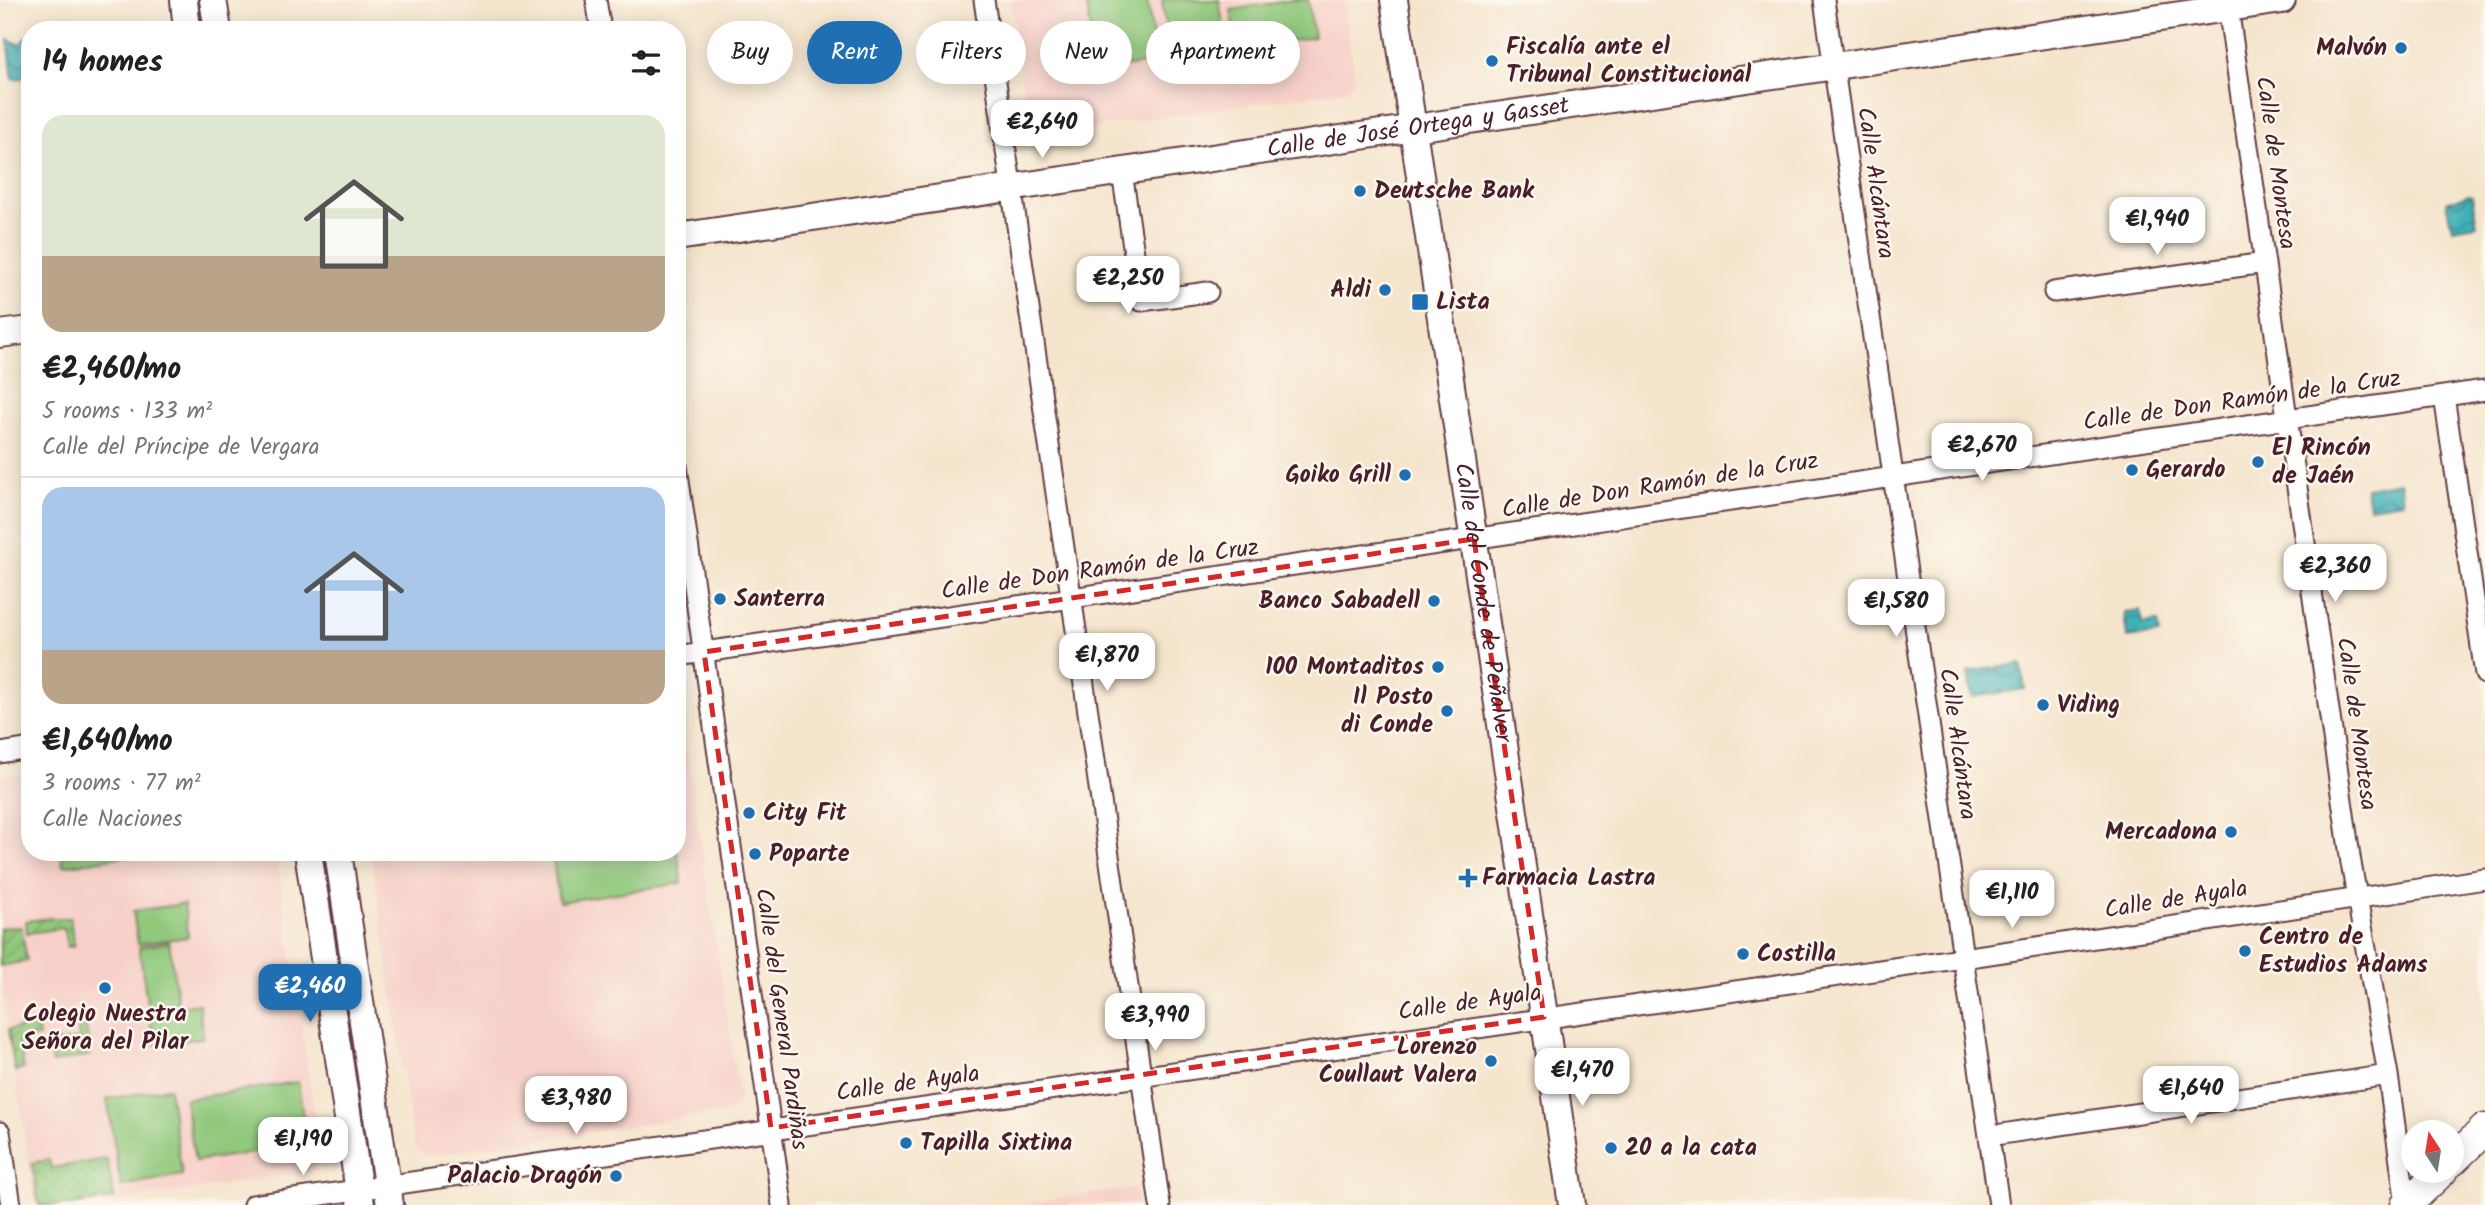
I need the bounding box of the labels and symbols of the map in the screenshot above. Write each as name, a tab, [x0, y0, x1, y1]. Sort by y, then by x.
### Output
place label: Fiscalía ante el Tribunal Constitucional	[1506, 28, 1752, 95]
place label: Malvón	[2316, 29, 2387, 68]
marker: Malvón	[2393, 40, 2409, 56]
marker: Fiscalía ante el Tribunal Constitucional	[1484, 53, 1500, 69]
street label: Calle de Montesa	[2244, 74, 2306, 252]
street label: Calle de José Ortega y Gasset	[1264, 86, 1573, 169]
pin: €2,640	[985, 100, 1099, 160]
street label: Calle Alcántara	[1845, 105, 1905, 261]
place label: Deutsche Bank	[1374, 172, 1535, 211]
marker: Deutsche Bank	[1352, 183, 1368, 199]
pin: €1,940	[2100, 198, 2214, 257]
pin: €2,250	[1071, 256, 1185, 316]
place label: Aldi	[1330, 271, 1372, 310]
marker: Aldi	[1377, 282, 1393, 298]
place label: Lista	[1436, 283, 1490, 322]
marker: Lista	[1410, 292, 1430, 312]
street label: Calle de Don Ramón de la Cruz	[2081, 359, 2403, 443]
pin: €2,670	[1925, 424, 2039, 483]
place label: El Rincón de Jaén	[2272, 429, 2371, 496]
street label: Calle de Don Ramón de la Cruz	[1499, 442, 1821, 530]
place label: Gerardo	[2146, 451, 2226, 490]
marker: El Rincón de Jaén	[2250, 454, 2266, 470]
place label: Goiko Grill	[1285, 456, 1392, 495]
street label: Calle del Conde de Peñalver	[1443, 460, 1523, 747]
marker: Gerardo	[2124, 462, 2140, 478]
marker: Goiko Grill	[1397, 467, 1413, 483]
street label: Calle de Don Ramón de la Cruz	[939, 528, 1261, 612]
pin: €2,360	[2278, 544, 2392, 604]
place label: Santerra	[734, 580, 825, 619]
pin: €1,580	[1839, 580, 1953, 639]
place label: Banco Sabadell	[1259, 582, 1421, 621]
marker: Santerra	[712, 591, 728, 607]
marker: Banco Sabadell	[1426, 593, 1442, 609]
pin: €1,870	[1050, 634, 1164, 693]
street label: Calle de Montesa	[2325, 635, 2387, 813]
place label: 100 Montaditos	[1265, 648, 1424, 687]
marker: 100 Montaditos	[1430, 659, 1446, 675]
street label: Calle Alcántara	[1927, 666, 1987, 822]
place label: Il Posto di Conde	[1341, 678, 1433, 745]
place label: Viding	[2057, 686, 2120, 725]
marker: Viding	[2035, 697, 2051, 713]
marker: Il Posto di Conde	[1439, 703, 1455, 719]
place label: City Fit	[763, 794, 848, 833]
marker: City Fit	[741, 805, 757, 821]
place label: Mercadona	[2105, 813, 2217, 852]
marker: Mercadona	[2223, 824, 2239, 840]
place label: Poparte	[769, 835, 850, 874]
marker: Poparte	[747, 846, 763, 862]
place label: Farmacia Lastra	[1482, 859, 1656, 898]
street label: Calle de Ayala	[2102, 869, 2250, 931]
marker: Farmacia Lastra	[1460, 870, 1476, 886]
pin: €1,110	[1955, 870, 2069, 930]
street label: Calle del General Pardiñas	[743, 886, 819, 1152]
place label: Centro de Estudios Adams	[2259, 918, 2428, 985]
place label: Costilla	[1757, 935, 1836, 974]
marker: Centro de Estudios Adams	[2237, 943, 2253, 959]
marker: Costilla	[1735, 946, 1751, 962]
pin: €2,460	[253, 964, 367, 1024]
street label: Calle de Ayala	[1396, 974, 1544, 1032]
marker: Colegio Nuestra Señora del Pilar	[97, 980, 113, 996]
pin: €3,990	[1098, 993, 1212, 1053]
place label: Colegio Nuestra Señora del Pilar	[22, 995, 189, 1062]
place label: Lorenzo Coullaut Valera	[1319, 1028, 1477, 1095]
pin: €1,470	[1525, 1048, 1639, 1108]
marker: Lorenzo Coullaut Valera	[1483, 1053, 1499, 1069]
street label: Calle de Ayala	[834, 1055, 982, 1113]
pin: €1,640	[2134, 1066, 2248, 1126]
pin: €3,980	[519, 1076, 633, 1136]
pin: €1,190	[246, 1118, 360, 1177]
north arrow	[2401, 1120, 2464, 1183]
place label: Tapilla Sixtina	[920, 1124, 1072, 1163]
place label: 20 a la cata	[1625, 1129, 1757, 1168]
marker: Tapilla Sixtina	[898, 1135, 914, 1151]
marker: 20 a la cata	[1603, 1140, 1619, 1156]
place label: Palacio Dragón	[447, 1157, 602, 1196]
marker: Palacio Dragón	[608, 1168, 624, 1184]

